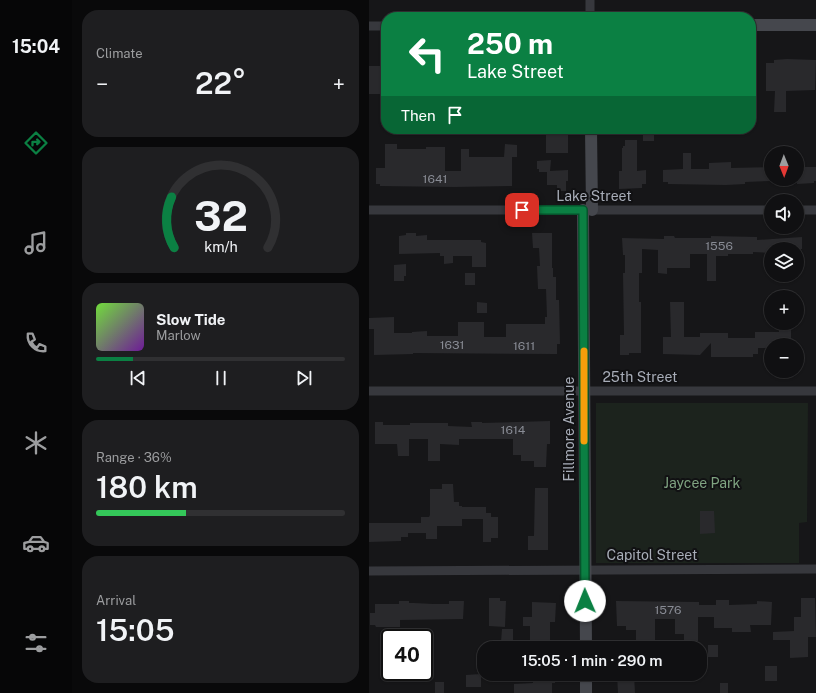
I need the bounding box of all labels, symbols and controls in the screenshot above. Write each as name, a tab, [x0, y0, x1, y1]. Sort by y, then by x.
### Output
text: 250 m	[467, 27, 553, 60]
icon: left	[401, 28, 453, 80]
text: 15:04	[12, 36, 60, 57]
text: Climate	[96, 46, 143, 61]
text: Lake Street	[467, 61, 564, 82]
text: 22°	[195, 65, 246, 101]
text: −	[96, 71, 108, 97]
text: +	[333, 71, 345, 97]
icon: arrive	[444, 104, 466, 126]
text: Then	[401, 107, 436, 124]
icon: directions	[22, 129, 50, 157]
north arrow	[764, 146, 804, 186]
map controls	[764, 146, 804, 378]
house number: 1641	[423, 172, 447, 186]
street label: Lake Street	[556, 188, 632, 204]
text: 32	[193, 191, 248, 240]
pin	[505, 193, 539, 227]
button: sound	[764, 194, 804, 234]
icon: arrive	[511, 199, 533, 221]
icon: music	[22, 229, 50, 257]
text: km/h	[204, 237, 237, 254]
house number: 1556	[705, 239, 733, 253]
button: layers	[764, 242, 804, 282]
button: +	[764, 290, 804, 330]
text: Slow Tide	[156, 311, 225, 328]
text: Marlow	[156, 328, 201, 343]
icon: phone	[22, 329, 50, 357]
house number: 1631	[440, 338, 464, 352]
button: −	[764, 338, 804, 378]
house number: 1611	[513, 339, 535, 353]
icon: previous	[127, 367, 149, 389]
icon: pause	[210, 367, 232, 389]
icon: next	[293, 367, 315, 389]
street label: 25th Street	[602, 369, 678, 385]
street label: Fillmore Avenue	[561, 377, 577, 481]
house number: 1614	[501, 423, 526, 437]
icon: climate	[22, 429, 50, 457]
text: Range · 36%	[96, 450, 172, 465]
text: 180 km	[96, 469, 198, 505]
park label: Jaycee Park	[664, 475, 741, 491]
icon: car	[22, 529, 50, 557]
street label: Capitol Street	[607, 547, 697, 563]
position arrow	[564, 580, 606, 622]
text: Arrival	[96, 593, 136, 608]
house number: 1576	[654, 603, 682, 617]
text: 15:05	[96, 612, 174, 648]
icon: filters	[22, 629, 50, 657]
speed limit sign: 40	[381, 629, 433, 681]
text: 15:05 · 1 min · 290 m	[521, 652, 663, 669]

